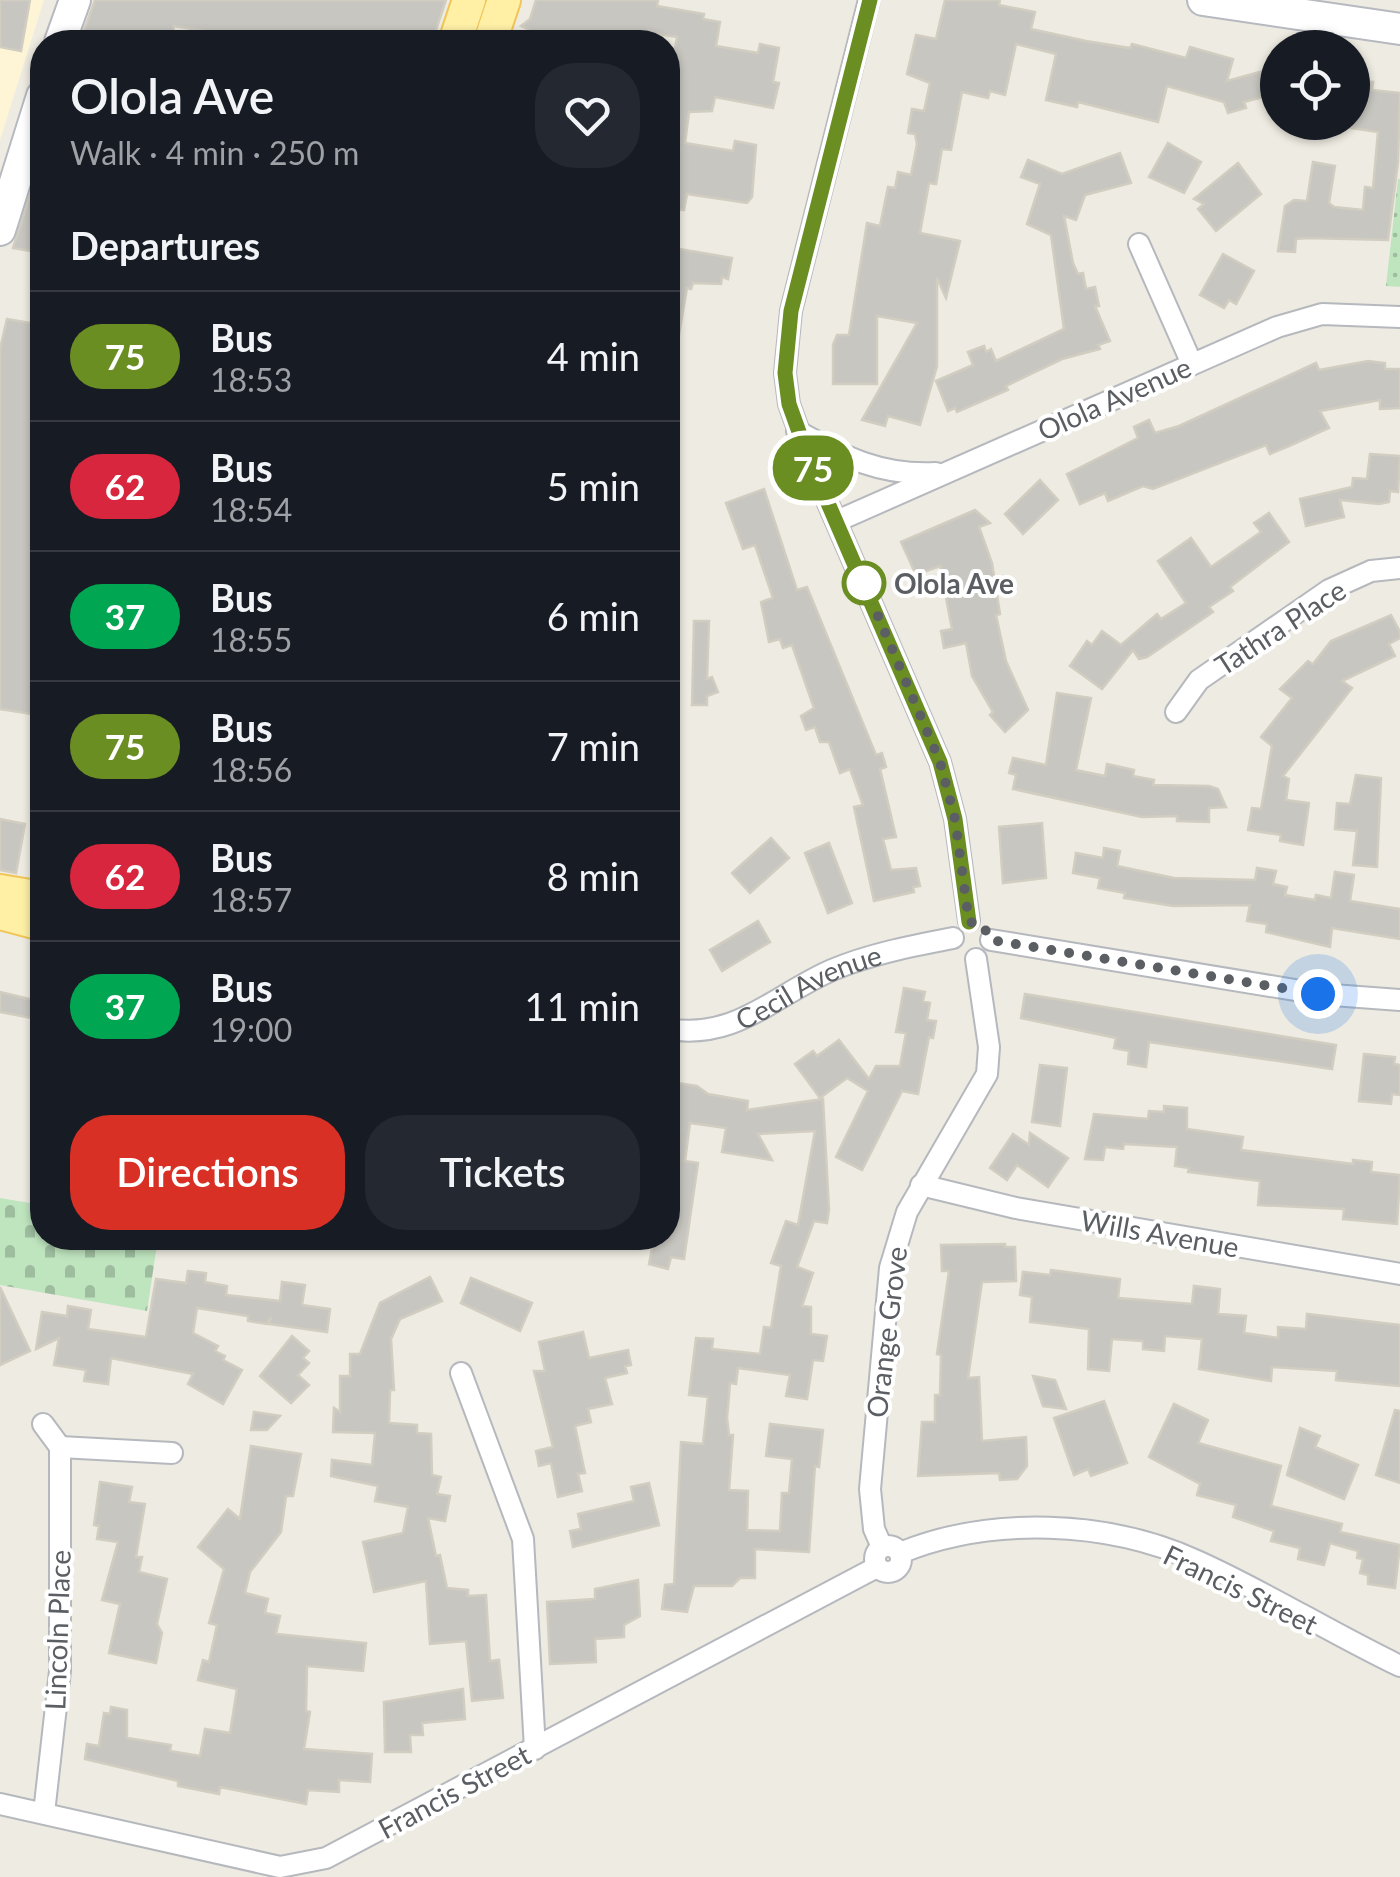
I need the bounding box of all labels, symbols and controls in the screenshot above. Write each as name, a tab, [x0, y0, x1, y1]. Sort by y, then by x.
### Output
map controls	[1260, 30, 1370, 140]
button: locate	[1260, 30, 1370, 140]
button: heart	[535, 63, 640, 168]
text: Olola Ave	[70, 67, 274, 124]
text: Walk · 4 min · 250 m	[70, 133, 359, 172]
text: Departures	[70, 222, 260, 268]
text: Bus	[210, 314, 273, 360]
text: 4 min	[547, 333, 640, 379]
text: 75	[105, 335, 145, 377]
street label: Olola Avenue	[1032, 349, 1196, 447]
text: 18:53	[210, 360, 292, 399]
line badge: 75	[768, 436, 858, 500]
text: Bus	[210, 444, 273, 490]
text: 75	[793, 447, 833, 489]
text: 5 min	[547, 463, 640, 509]
text: 62	[105, 465, 145, 507]
text: 18:54	[210, 490, 292, 529]
marker: Olola Ave	[843, 562, 885, 604]
place label: Olola Ave	[894, 566, 1014, 600]
street label: Tathra Place	[1208, 572, 1352, 682]
text: Bus	[210, 574, 273, 620]
text: 6 min	[547, 593, 640, 639]
text: 37	[105, 595, 145, 637]
text: 18:55	[210, 620, 292, 659]
text: Bus	[210, 704, 273, 750]
text: 7 min	[547, 723, 640, 769]
text: 75	[105, 725, 145, 767]
text: 18:56	[210, 750, 292, 789]
text: Bus	[210, 834, 273, 880]
text: 8 min	[547, 853, 640, 899]
text: 62	[105, 855, 145, 897]
text: 18:57	[210, 880, 292, 919]
street label: Cecil Avenue	[730, 937, 885, 1036]
text: Bus	[210, 964, 273, 1010]
your location	[1293, 969, 1343, 1019]
text: 11 min	[525, 983, 640, 1029]
text: 37	[105, 985, 145, 1027]
text: 19:00	[210, 1010, 292, 1049]
button: Directions	[70, 1115, 345, 1230]
button: Tickets	[365, 1115, 640, 1230]
street label: Wills Avenue	[1078, 1202, 1242, 1264]
street label: Orange Grove	[859, 1245, 913, 1419]
street label: Francis Street	[1158, 1537, 1324, 1641]
street label: Lincoln Place	[37, 1549, 77, 1711]
street label: Francis Street	[372, 1737, 536, 1845]

